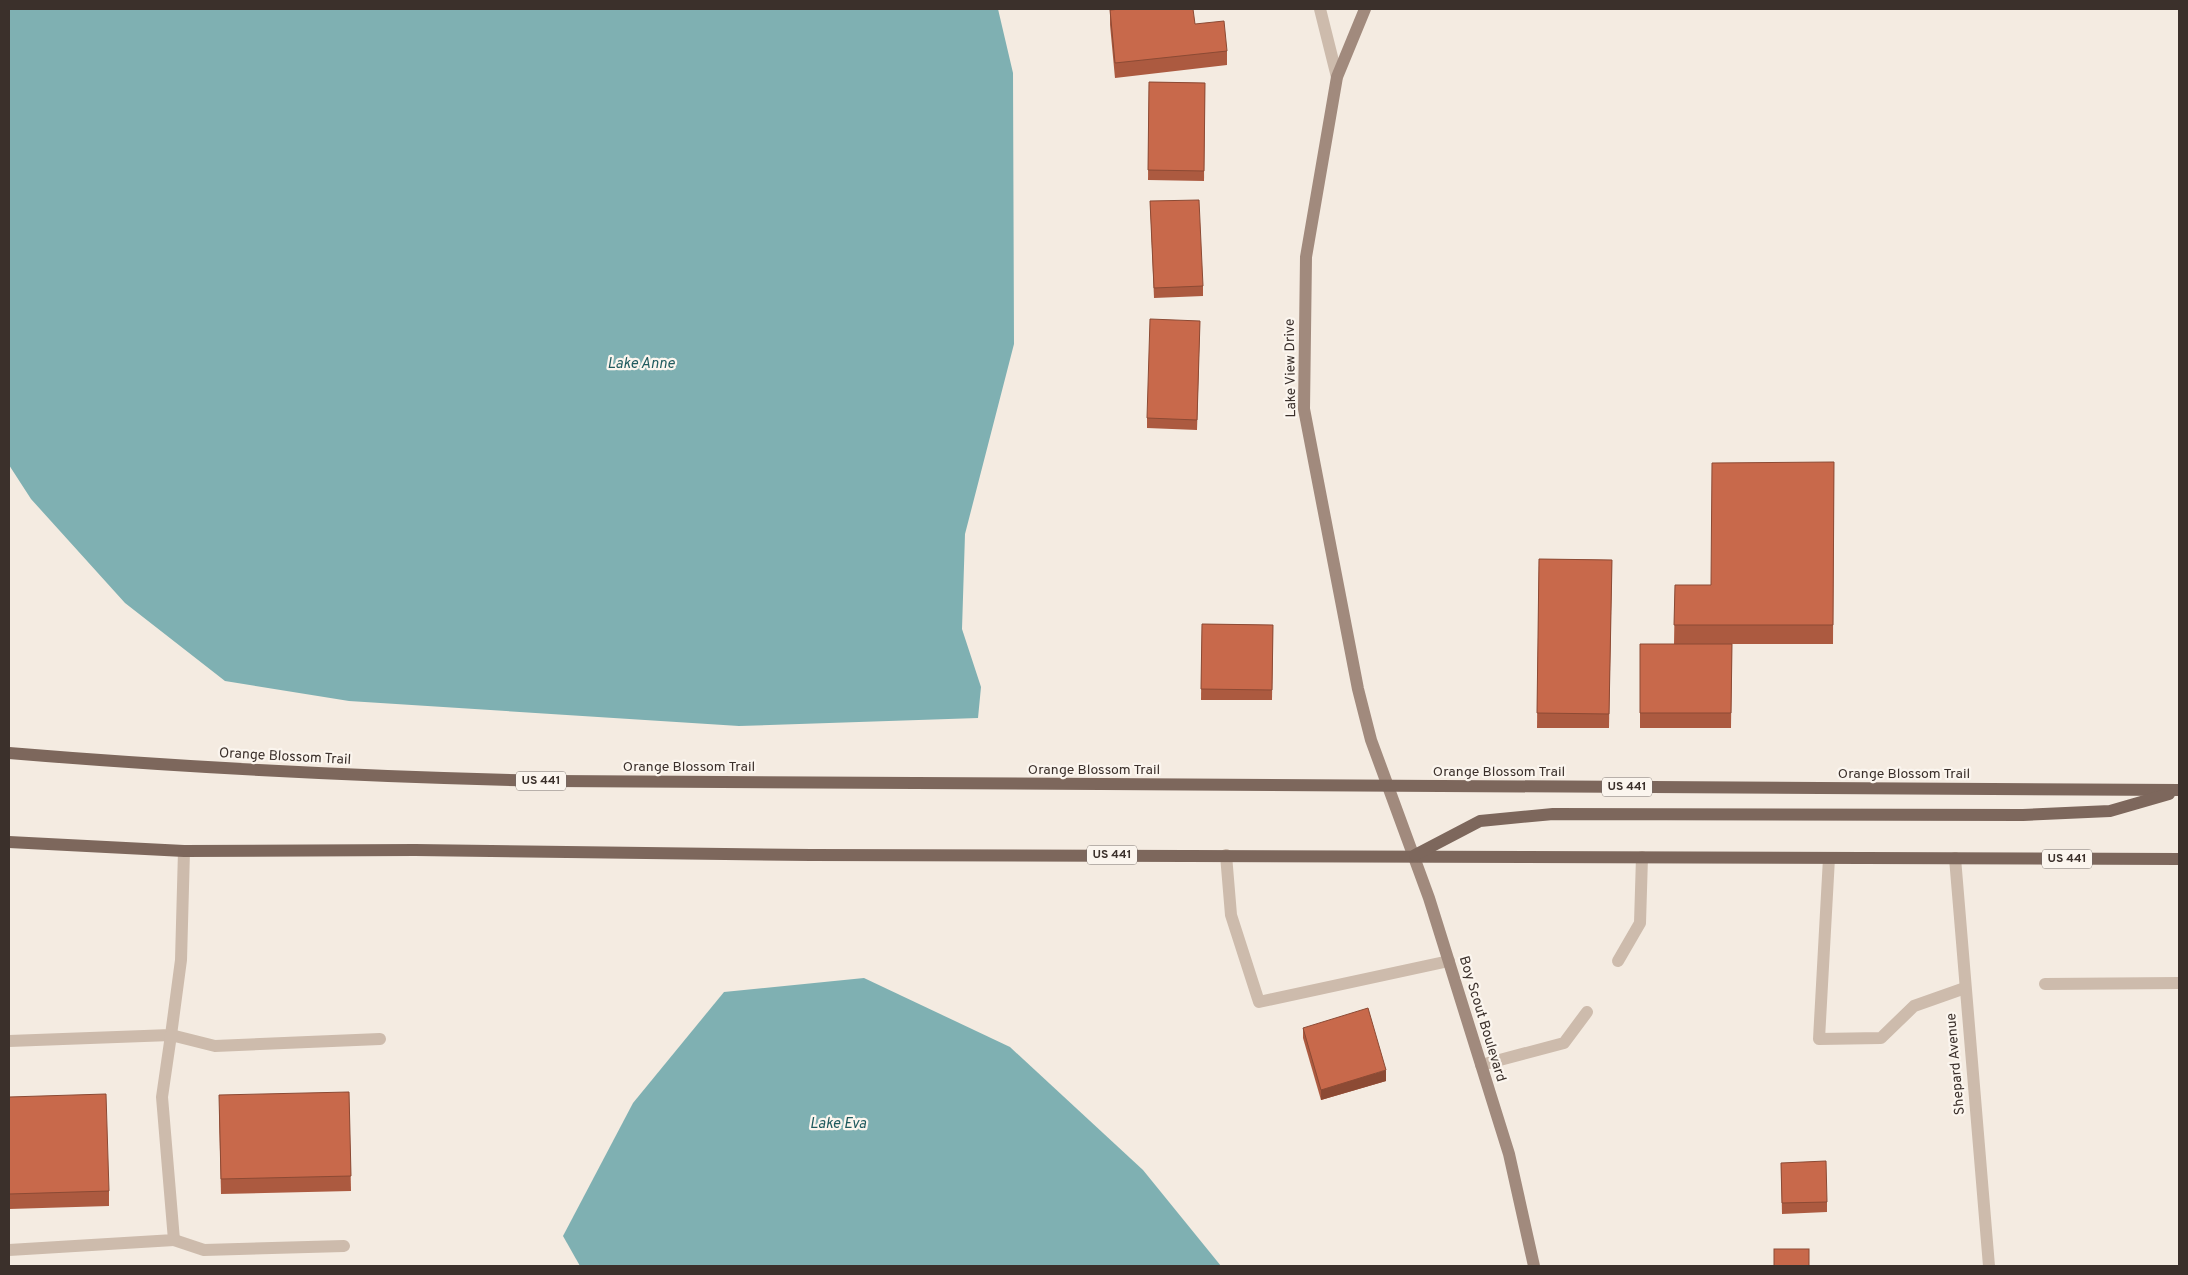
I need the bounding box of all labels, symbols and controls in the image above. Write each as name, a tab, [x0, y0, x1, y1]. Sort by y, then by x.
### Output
street label: Lake View Drive	[1282, 318, 1300, 418]
water label: Lake Anne	[607, 355, 675, 374]
street label: Orange Blossom Trail	[219, 745, 351, 769]
street label: Orange Blossom Trail	[623, 759, 755, 776]
street label: Orange Blossom Trail	[1028, 762, 1160, 779]
street label: Orange Blossom Trail	[1433, 764, 1565, 781]
street label: Orange Blossom Trail	[1838, 766, 1970, 783]
road number: US 441	[516, 771, 566, 790]
road number: US 441	[1602, 778, 1652, 796]
road number: US 441	[1087, 846, 1137, 864]
road number: US 441	[2042, 850, 2092, 869]
street label: Boy Scout Boulevard	[1455, 954, 1509, 1084]
street label: Shepard Avenue	[1943, 1012, 1969, 1116]
water label: Lake Eva	[810, 1115, 867, 1134]

